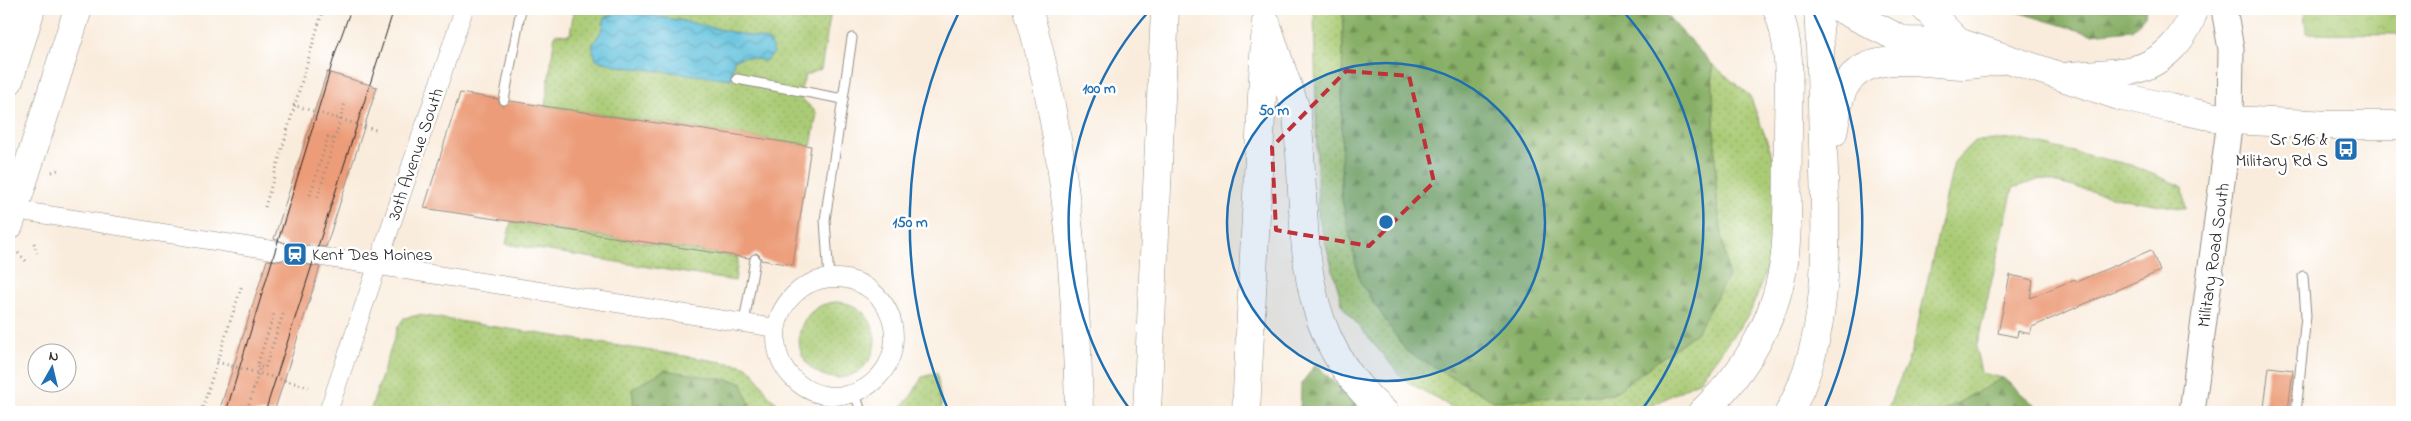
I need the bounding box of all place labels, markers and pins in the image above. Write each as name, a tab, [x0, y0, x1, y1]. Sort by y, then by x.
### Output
place label: Sr 516 & Military Rd S	[2236, 128, 2328, 175]
bus stop icon: Sr 516 & Military Rd S	[2333, 136, 2359, 162]
centre of rings	[1377, 213, 1395, 231]
station icon: Kent Des Moines	[282, 241, 308, 267]
place label: Kent Des Moines	[312, 243, 433, 269]

